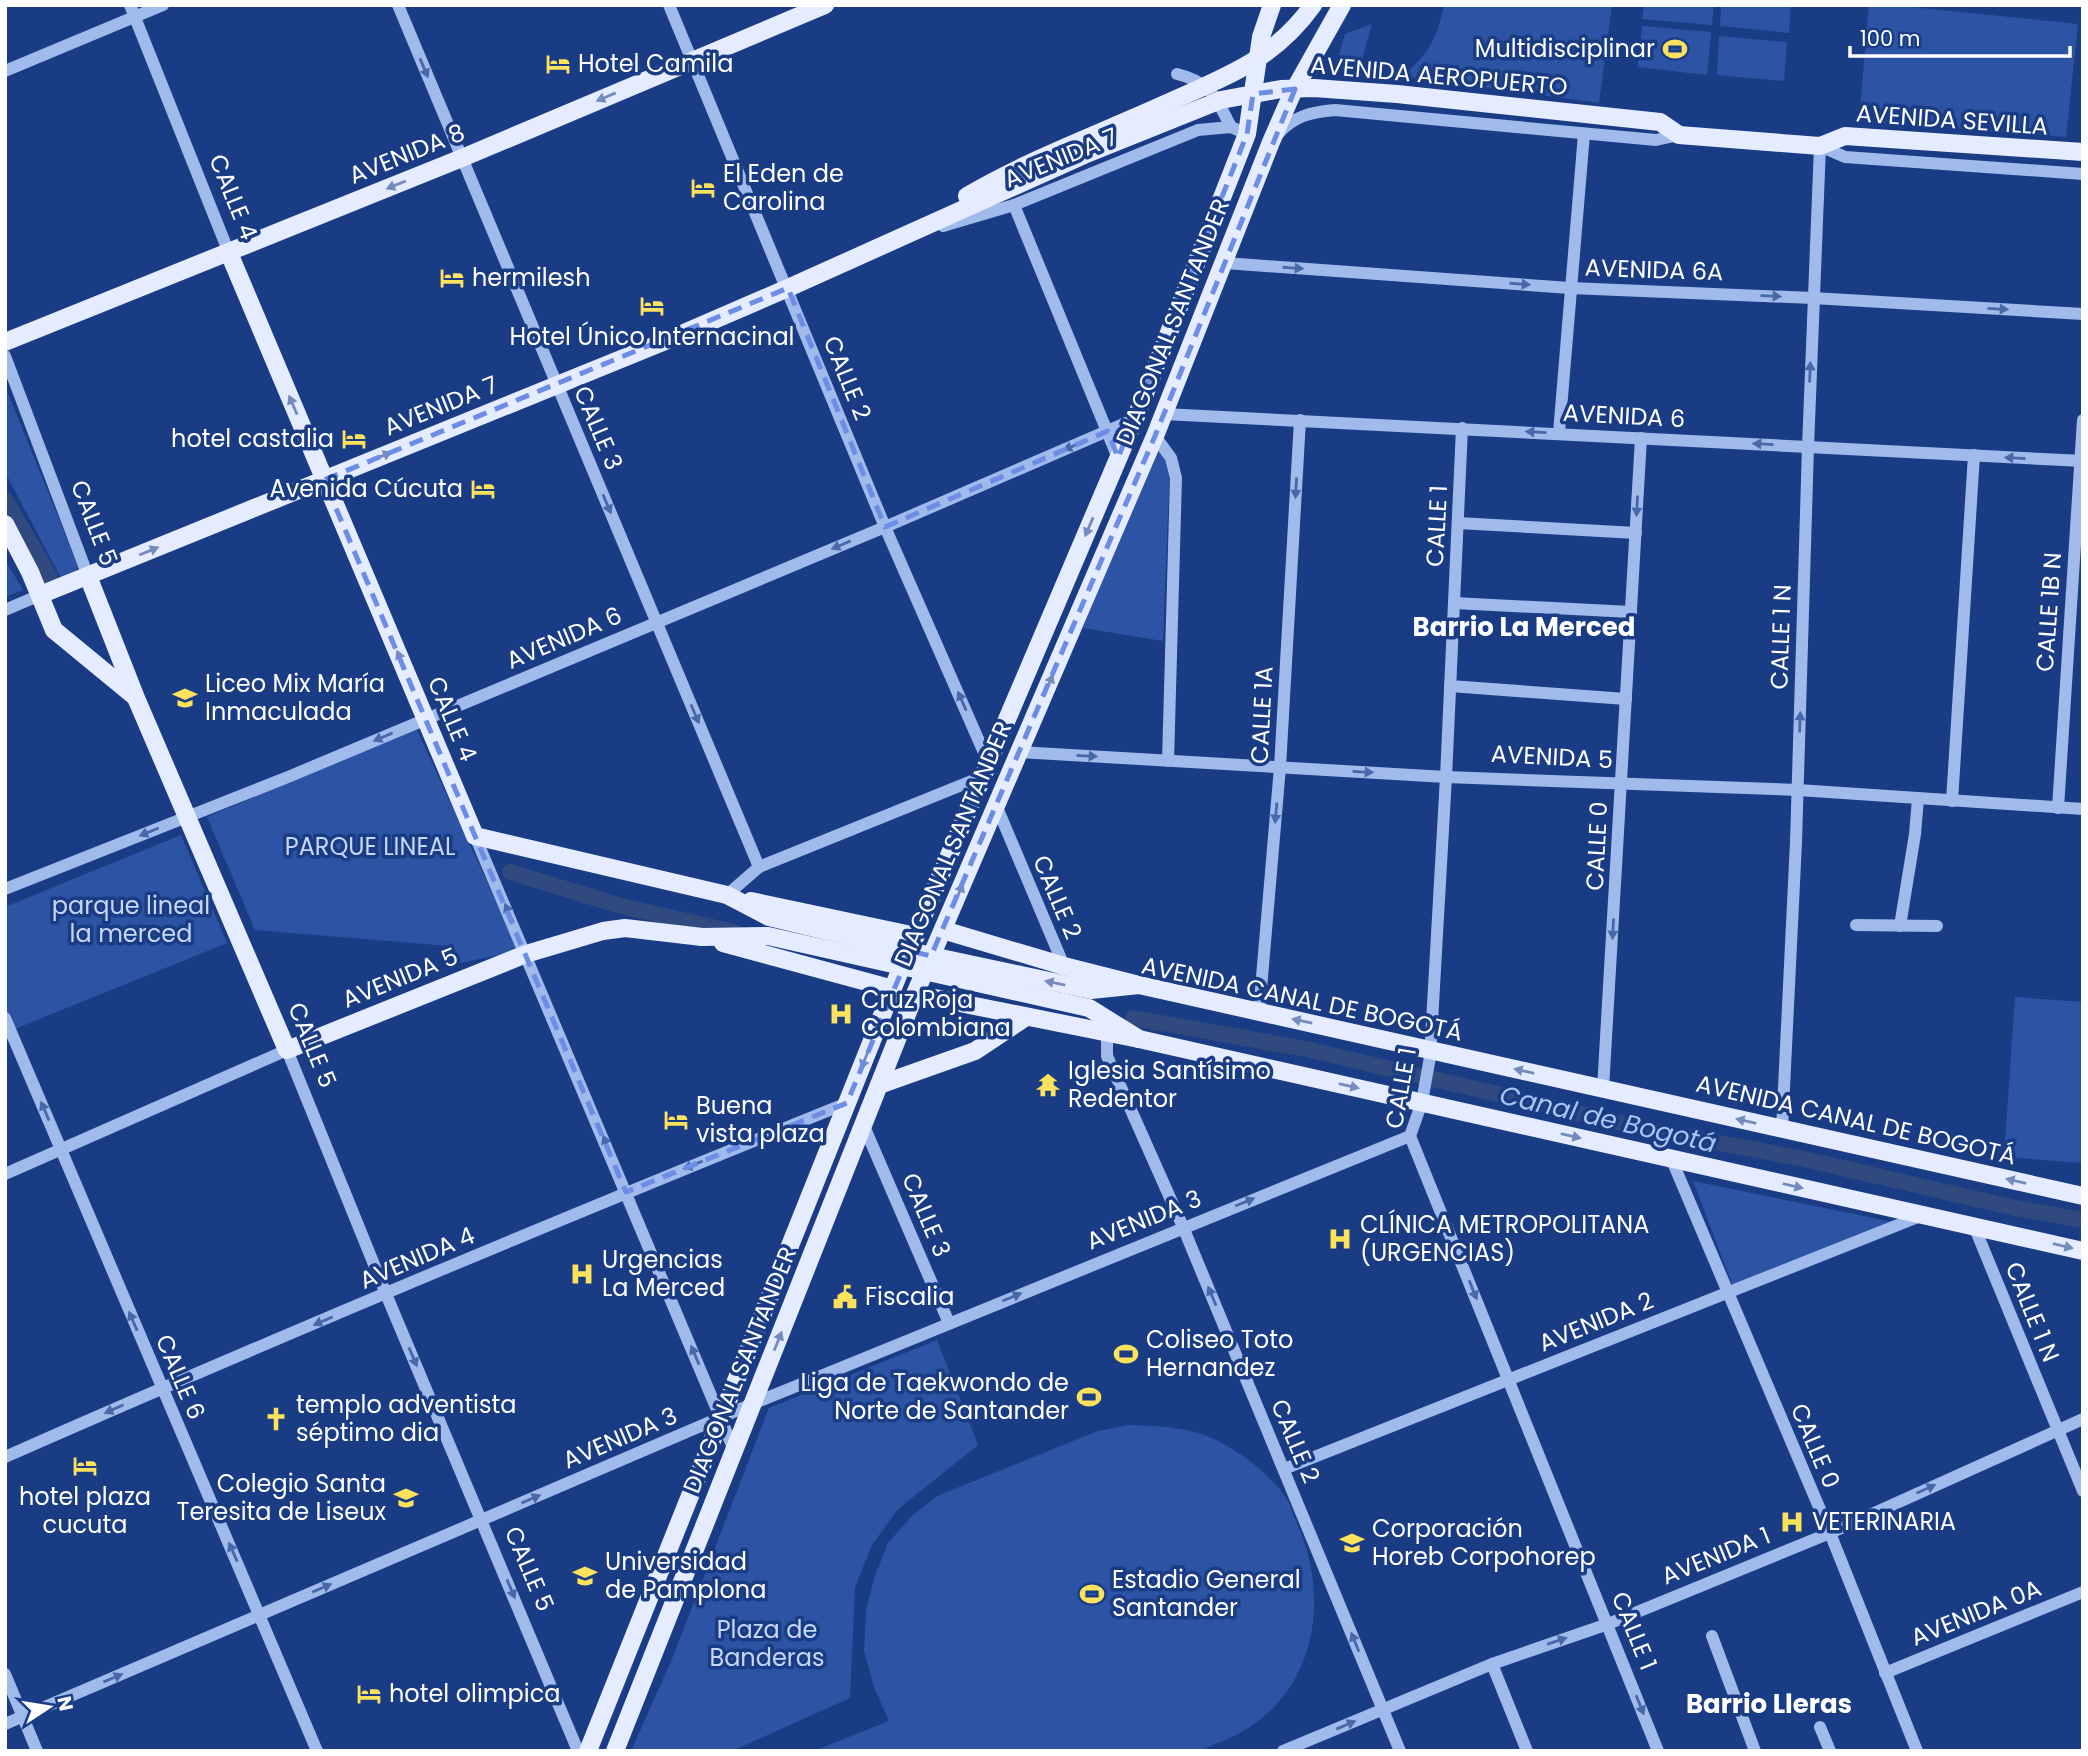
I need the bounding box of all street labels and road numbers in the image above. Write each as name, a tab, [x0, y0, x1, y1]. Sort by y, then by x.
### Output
street label: AVENIDA AEROPUERTO	[1309, 48, 1569, 103]
street label: AVENIDA SEVILLA	[1855, 96, 2049, 143]
street label: AVENIDA 8	[344, 115, 470, 192]
street label: AVENIDA 7	[999, 120, 1123, 195]
street label: CALLE 4	[201, 149, 265, 244]
street label: DIAGONAL SANTANDER	[1108, 193, 1237, 450]
street label: AVENIDA 6A	[1584, 251, 1724, 288]
street label: CALLE 2	[816, 331, 879, 425]
street label: AVENIDA 7	[379, 368, 503, 443]
street label: CALLE 3	[566, 381, 631, 475]
street label: AVENIDA 6	[1562, 396, 1686, 435]
street label: CALLE 5	[63, 475, 126, 570]
street label: CALLE 1	[1418, 484, 1455, 568]
street label: CALLE 1B N	[2028, 551, 2069, 673]
street label: CALLE 1 N	[1762, 584, 1799, 690]
street label: AVENIDA 6	[501, 598, 627, 677]
street label: CALLE 1A	[1242, 665, 1281, 765]
street label: CALLE 4	[420, 671, 485, 766]
street label: DIAGONAL SANTANDER	[886, 716, 1019, 972]
street label: AVENIDA 5	[1490, 737, 1614, 776]
street label: CALLE 0	[1578, 801, 1615, 891]
street label: CALLE 2	[1025, 850, 1090, 944]
street label: AVENIDA 5	[337, 939, 463, 1016]
street label: AVENIDA CANAL DE BOGOTÁ	[1138, 948, 1466, 1049]
street label: CALLE 5	[280, 997, 344, 1092]
street label: CALLE 1	[1377, 1045, 1424, 1131]
street label: AVENIDA CANAL DE BOGOTÁ	[1693, 1067, 2019, 1172]
street label: CALLE 3	[894, 1168, 959, 1262]
street label: AVENIDA 3	[1081, 1182, 1206, 1258]
street label: AVENIDA 4	[354, 1218, 479, 1297]
street label: DIAGONAL SANTANDER	[675, 1241, 804, 1498]
street label: CALLE 1 N	[1997, 1257, 2067, 1367]
street label: AVENIDA 2	[1534, 1284, 1658, 1359]
street label: CALLE 6	[148, 1329, 213, 1424]
street label: CALLE 2	[1263, 1394, 1328, 1488]
street label: CALLE 0	[1783, 1398, 1848, 1493]
street label: AVENIDA 3	[558, 1399, 682, 1476]
street label: AVENIDA 1	[1656, 1519, 1775, 1592]
street label: CALLE 5	[497, 1521, 562, 1616]
street label: AVENIDA 0A	[1906, 1571, 2046, 1654]
street label: CALLE 1	[1604, 1587, 1665, 1675]

